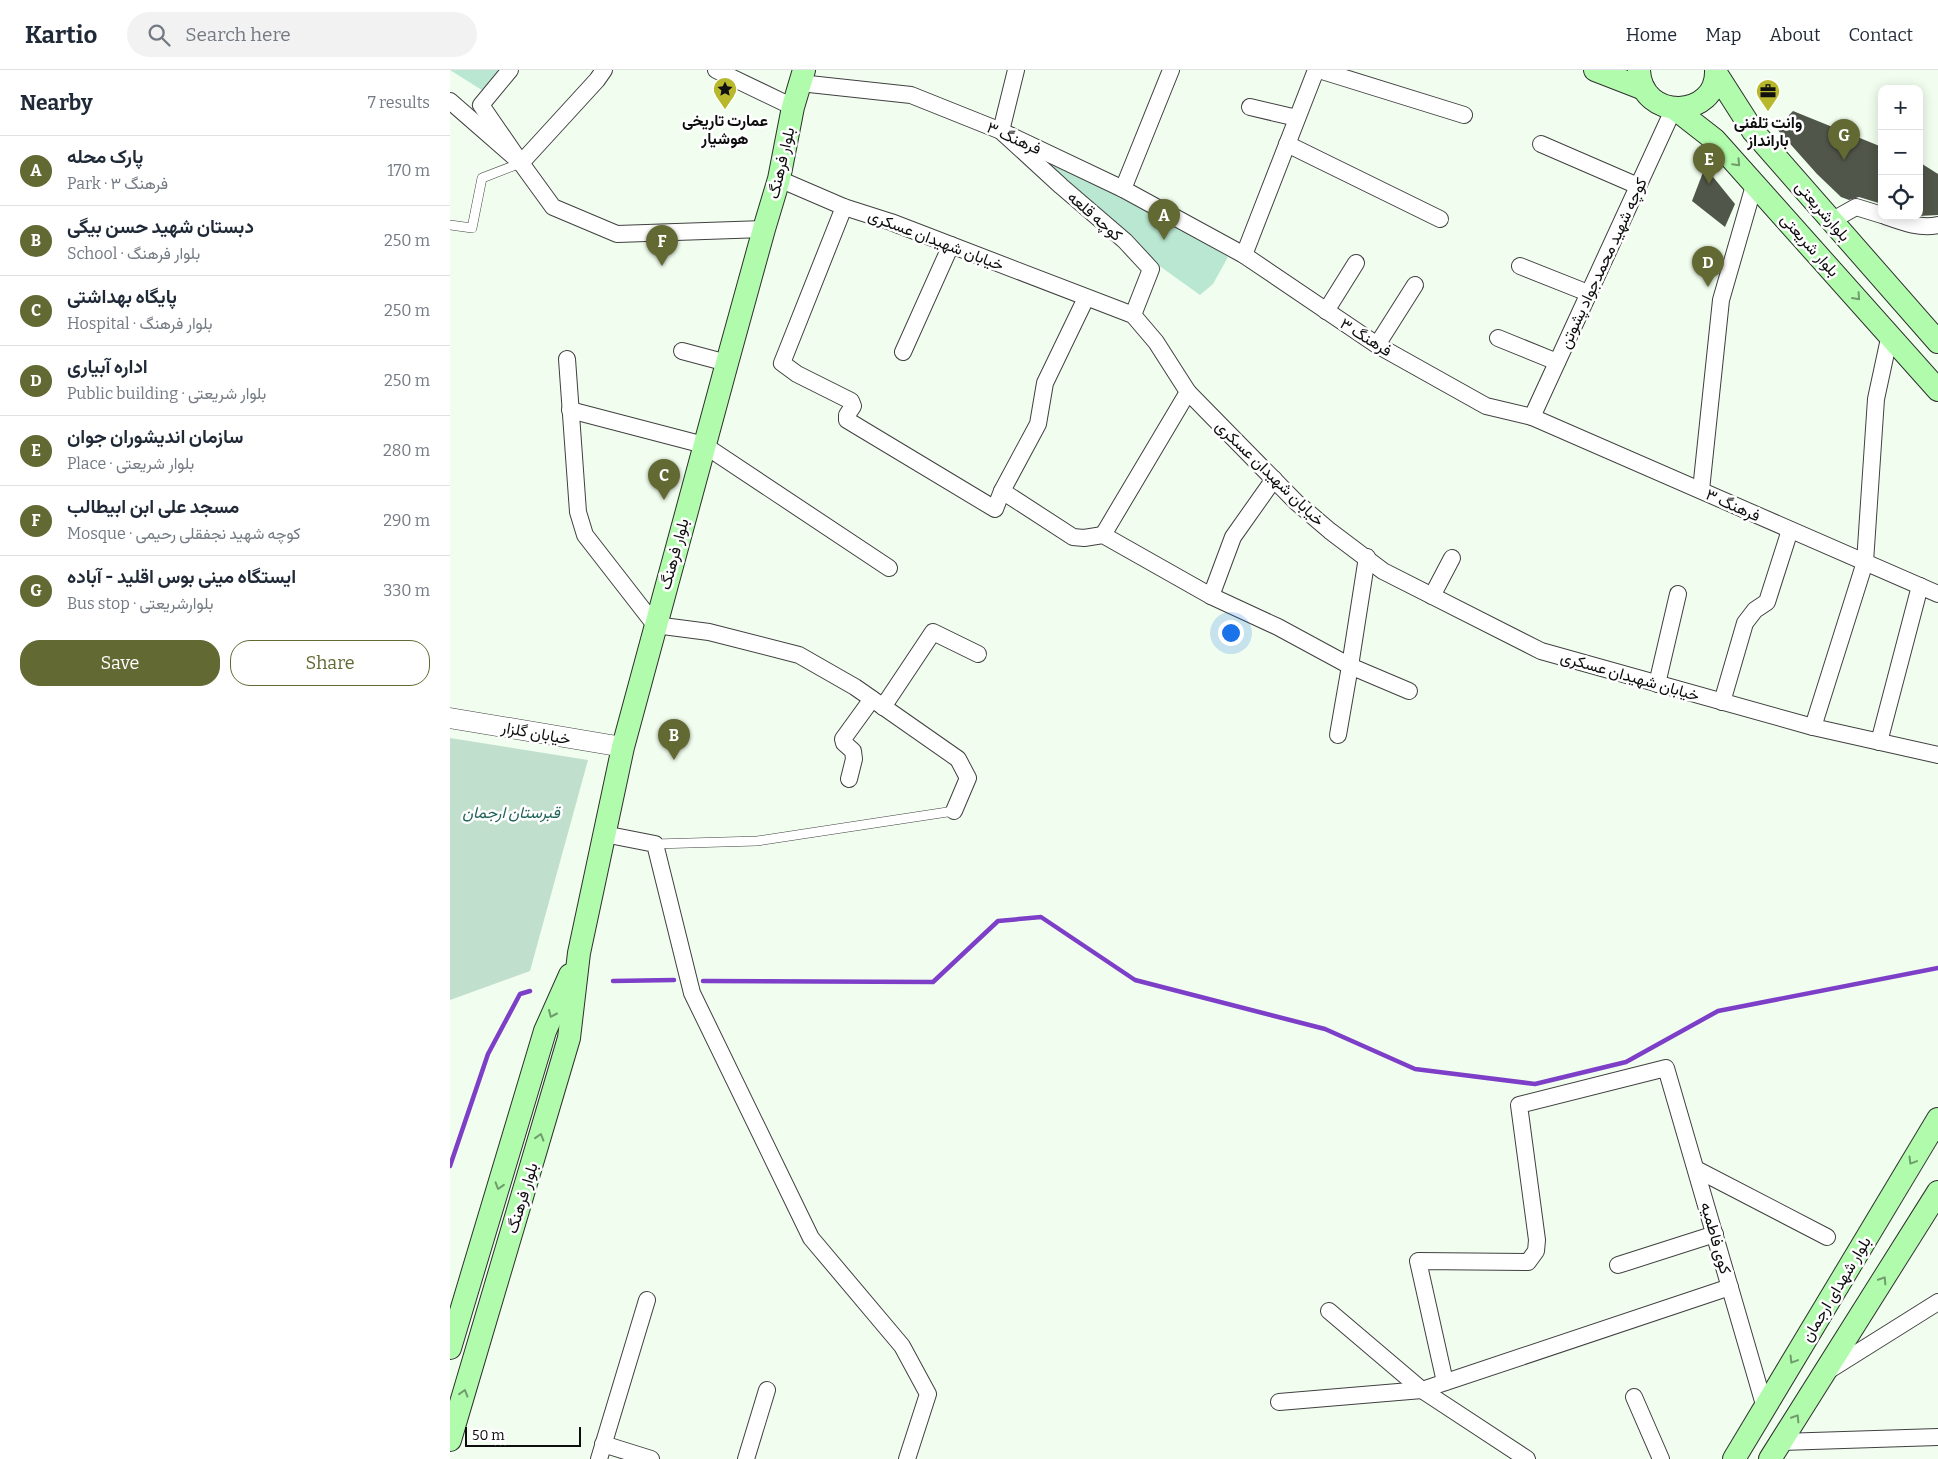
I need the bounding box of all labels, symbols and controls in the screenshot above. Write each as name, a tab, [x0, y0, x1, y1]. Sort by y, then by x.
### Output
search box	[127, 12, 477, 57]
text: Kartio	[25, 21, 97, 49]
icon: search	[145, 21, 173, 49]
text: Search here	[185, 23, 291, 46]
text: Home	[1626, 24, 1677, 46]
text: Map	[1705, 24, 1741, 46]
text: About	[1769, 24, 1820, 46]
text: Contact	[1848, 24, 1913, 46]
place icon: عمارت تاریخی هوشیار	[712, 76, 738, 110]
office icon: وانت تلفنی بارانداز	[1755, 78, 1781, 112]
map controls	[1878, 85, 1923, 220]
button: +	[1878, 85, 1923, 130]
text: Nearby	[20, 90, 93, 116]
text: 7 results	[368, 93, 430, 112]
place label: عمارت تاریخی هوشیار	[682, 111, 768, 149]
place label: وانت تلفنی بارانداز	[1734, 113, 1802, 151]
street label: فرهنگ ۳	[983, 118, 1044, 159]
pin: G	[1828, 119, 1860, 160]
street label: بلوار فرهنگ	[764, 125, 799, 201]
button: −	[1878, 130, 1923, 175]
pin: E	[1693, 143, 1725, 184]
text: پارک محله	[67, 145, 143, 168]
one-way arrow	[1731, 157, 1740, 166]
text: A	[30, 161, 42, 180]
text: 170 m	[387, 161, 430, 180]
text: Park · فرهنگ ۳	[67, 174, 168, 193]
street label: کوچه شهید محمدجواد پشوتن	[1555, 175, 1653, 352]
button: locate	[1878, 175, 1923, 220]
street label: بلوارشریعتی	[1791, 177, 1854, 246]
street label: کوچه قلعه	[1062, 187, 1126, 246]
pin: A	[1148, 199, 1180, 240]
street label: خیابان شهیدان عسکری	[865, 205, 1007, 276]
street label: بلوار شریعتی	[1776, 210, 1843, 281]
text: دبستان شهید حسن بیگی	[67, 215, 254, 238]
pin: F	[646, 225, 678, 266]
text: B	[31, 231, 41, 250]
text: 250 m	[384, 231, 430, 250]
text: School · بلوار فرهنگ	[67, 244, 200, 263]
pin: D	[1692, 246, 1724, 287]
text: پایگاه بهداشتی	[67, 285, 177, 308]
one-way arrow	[1851, 291, 1860, 300]
text: C	[31, 301, 41, 320]
text: 250 m	[384, 301, 430, 320]
text: Hospital · بلوار فرهنگ	[67, 314, 213, 333]
street label: فرهنگ ۳	[1336, 314, 1395, 361]
text: اداره آبیاری	[67, 355, 148, 378]
text: D	[30, 371, 42, 390]
text: 250 m	[384, 371, 430, 390]
text: Public building · بلوار شریعتی	[67, 384, 266, 403]
street label: خیابان شهیدان عسکری	[1211, 416, 1329, 531]
text: سازمان اندیشوران جوان	[67, 425, 243, 448]
text: E	[31, 441, 41, 460]
text: 280 m	[383, 441, 430, 460]
text: Place · بلوار شریعتی	[67, 454, 194, 473]
pin: C	[648, 459, 680, 500]
street label: فرهنگ ۳	[1702, 485, 1763, 526]
text: مسجد علی ابن ابیطالب	[67, 495, 239, 518]
text: F	[32, 511, 41, 530]
text: 290 m	[383, 511, 430, 530]
street label: بلوار فرهنگ	[655, 516, 694, 592]
text: Mosque · کوچه شهید نجفقلی رحیمی	[67, 524, 301, 543]
text: ایستگاه مینی بوس اقلید - آباده	[67, 565, 296, 588]
text: G	[30, 581, 42, 600]
text: 330 m	[383, 581, 430, 600]
text: Bus stop · بلوارشریعتی	[67, 594, 213, 613]
your location	[1218, 620, 1244, 646]
button: Save	[20, 640, 220, 686]
button: Share	[230, 640, 430, 686]
street label: خیابان شهیدان عسکری	[1558, 647, 1702, 706]
street label: خیابان گلزار	[499, 717, 572, 749]
pin: B	[658, 719, 690, 760]
park label: قبرستان ارجمان	[462, 803, 561, 823]
one-way arrow	[548, 1009, 559, 1018]
one-way arrow	[534, 1132, 545, 1141]
one-way arrow	[1908, 1155, 1918, 1164]
street label: بلوار فرهنگ	[502, 1160, 543, 1236]
one-way arrow	[494, 1181, 504, 1189]
street label: کوی فاطمیه	[1696, 1200, 1735, 1276]
street label: بلوار شهدای ارجمان	[1797, 1233, 1876, 1346]
one-way arrow	[1876, 1277, 1886, 1286]
one-way arrow	[1790, 1355, 1800, 1364]
one-way arrow	[458, 1389, 468, 1398]
one-way arrow	[1790, 1414, 1800, 1423]
scale bar	[465, 1424, 581, 1447]
text: 50 m	[472, 1427, 505, 1444]

